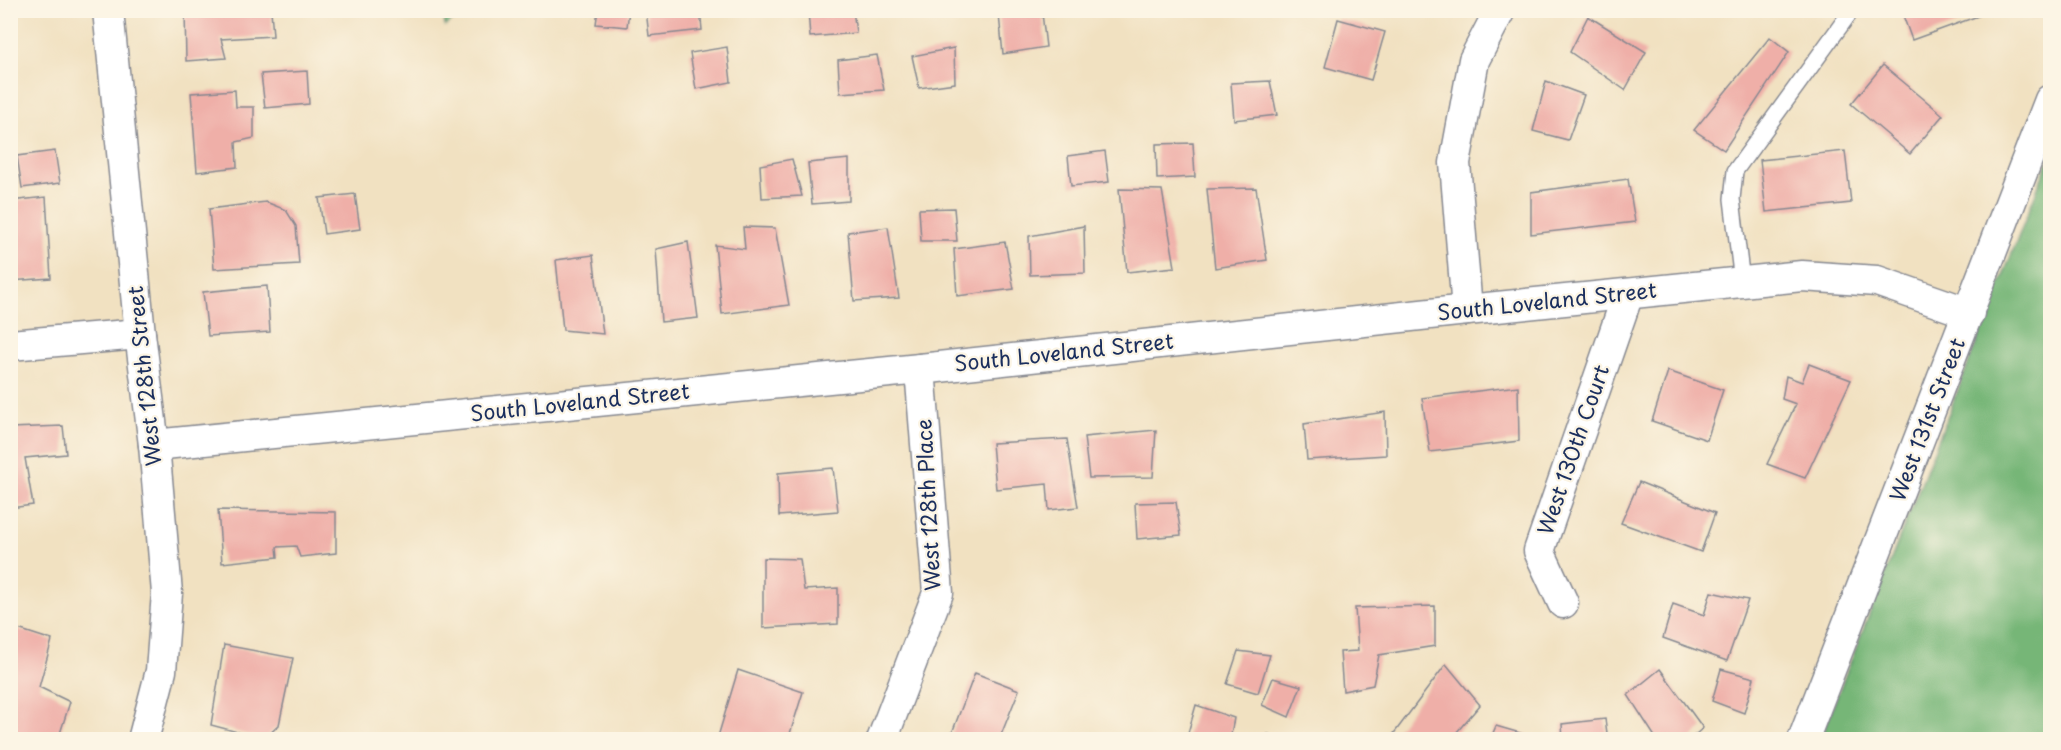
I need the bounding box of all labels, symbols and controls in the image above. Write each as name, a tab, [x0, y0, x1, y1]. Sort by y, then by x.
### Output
street label: South Loveland Street	[1436, 273, 1658, 327]
street label: West 128th Street	[118, 285, 168, 468]
street label: South Loveland Street	[953, 324, 1175, 378]
street label: West 131st Street	[1880, 333, 1972, 506]
street label: West 130th Court	[1528, 360, 1616, 539]
street label: South Loveland Street	[469, 374, 691, 428]
street label: West 128th Place	[907, 418, 947, 592]

